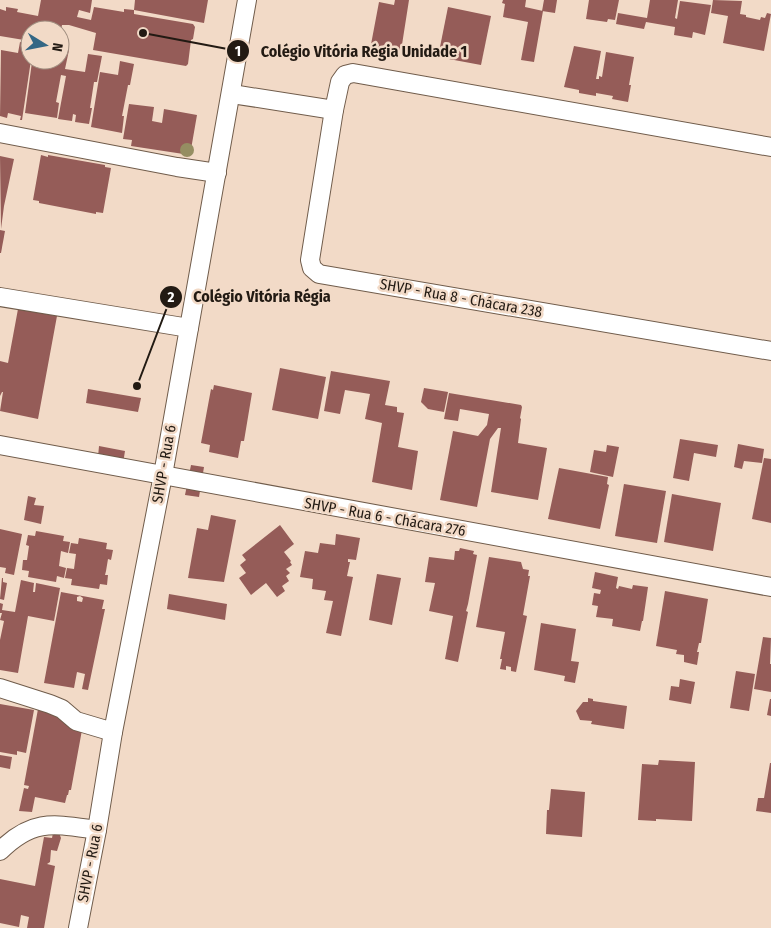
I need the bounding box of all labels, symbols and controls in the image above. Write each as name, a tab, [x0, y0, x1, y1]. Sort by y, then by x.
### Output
north arrow	[20, 20, 70, 70]
callout: Colégio Vitória Régia Unidade 1	[226, 36, 477, 67]
text: N	[48, 42, 66, 53]
text: 1	[235, 42, 241, 60]
text: Colégio Vitória Régia Unidade 1	[261, 42, 467, 61]
street label: SHVP - Rua 8 - Chácara 238	[378, 275, 544, 321]
callout: Colégio Vitória Régia	[158, 281, 341, 312]
text: Colégio Vitória Régia	[193, 287, 331, 306]
text: 2	[167, 288, 175, 306]
street label: SHVP - Rua 6	[148, 424, 180, 504]
street label: SHVP - Rua 6 - Chácara 276	[303, 494, 467, 540]
street label: SHVP - Rua 6	[74, 823, 106, 903]

